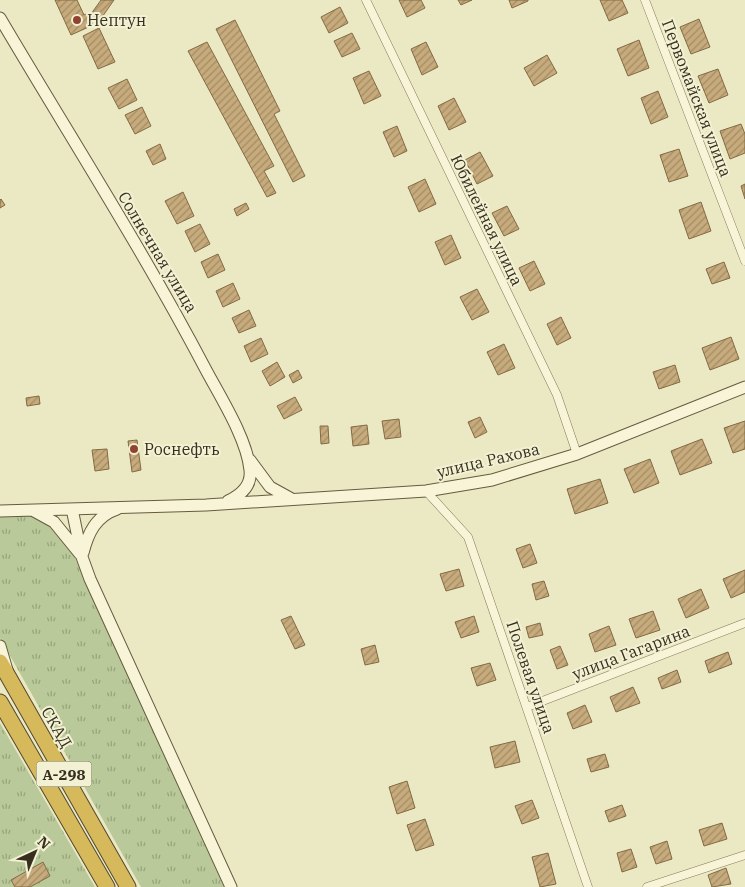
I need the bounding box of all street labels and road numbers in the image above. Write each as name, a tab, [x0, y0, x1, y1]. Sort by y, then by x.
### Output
street label: Первомайская улица	[658, 16, 736, 180]
street label: Юбилейная улица	[447, 151, 528, 289]
street label: Солнечная улица	[114, 188, 202, 316]
street label: улица Рахова	[435, 438, 542, 482]
street label: Полевая улица	[502, 618, 560, 736]
street label: улица Гагарина	[569, 620, 693, 684]
street label: СКАД	[37, 703, 77, 751]
road number: А-298	[36, 762, 92, 786]

